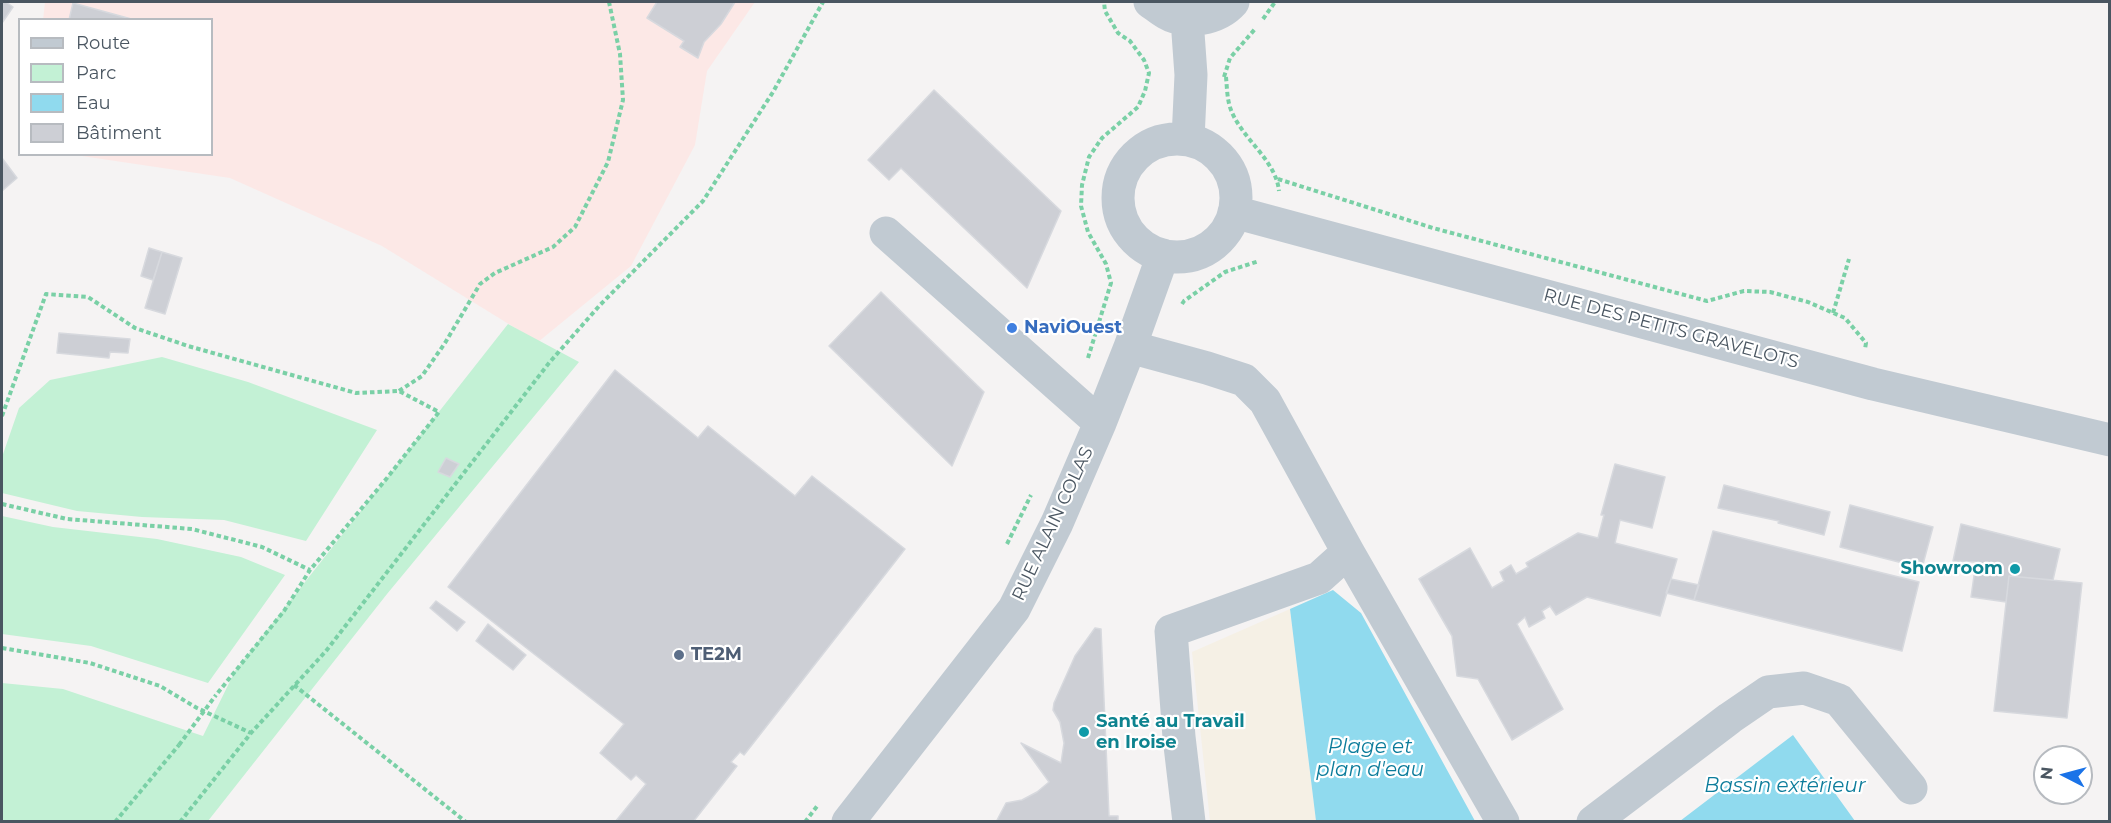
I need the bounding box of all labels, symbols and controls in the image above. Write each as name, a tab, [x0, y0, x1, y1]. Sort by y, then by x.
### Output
legend	[18, 18, 213, 156]
text: Route	[76, 32, 130, 54]
text: Parc	[76, 62, 116, 84]
text: Eau	[76, 92, 111, 114]
text: Bâtiment	[76, 122, 162, 144]
street label: RUE DES PETITS GRAVELOTS	[1541, 285, 1801, 373]
place label: NaviOuest	[1024, 317, 1122, 339]
marker: NaviOuest	[1005, 321, 1019, 335]
street label: RUE ALAIN COLAS	[1008, 444, 1098, 604]
place label: Showroom	[1901, 558, 2003, 580]
marker: Showroom	[2008, 562, 2022, 576]
place label: TE2M	[691, 644, 742, 666]
marker: TE2M	[672, 648, 686, 662]
place label: Santé au Travail en Iroise	[1096, 711, 1245, 754]
marker: Santé au Travail en Iroise	[1077, 725, 1091, 739]
water label: Plage et plan d'eau	[1316, 735, 1424, 782]
north arrow	[2033, 745, 2093, 805]
text: N	[2036, 766, 2057, 781]
water label: Bassin extérieur	[1704, 774, 1866, 798]

